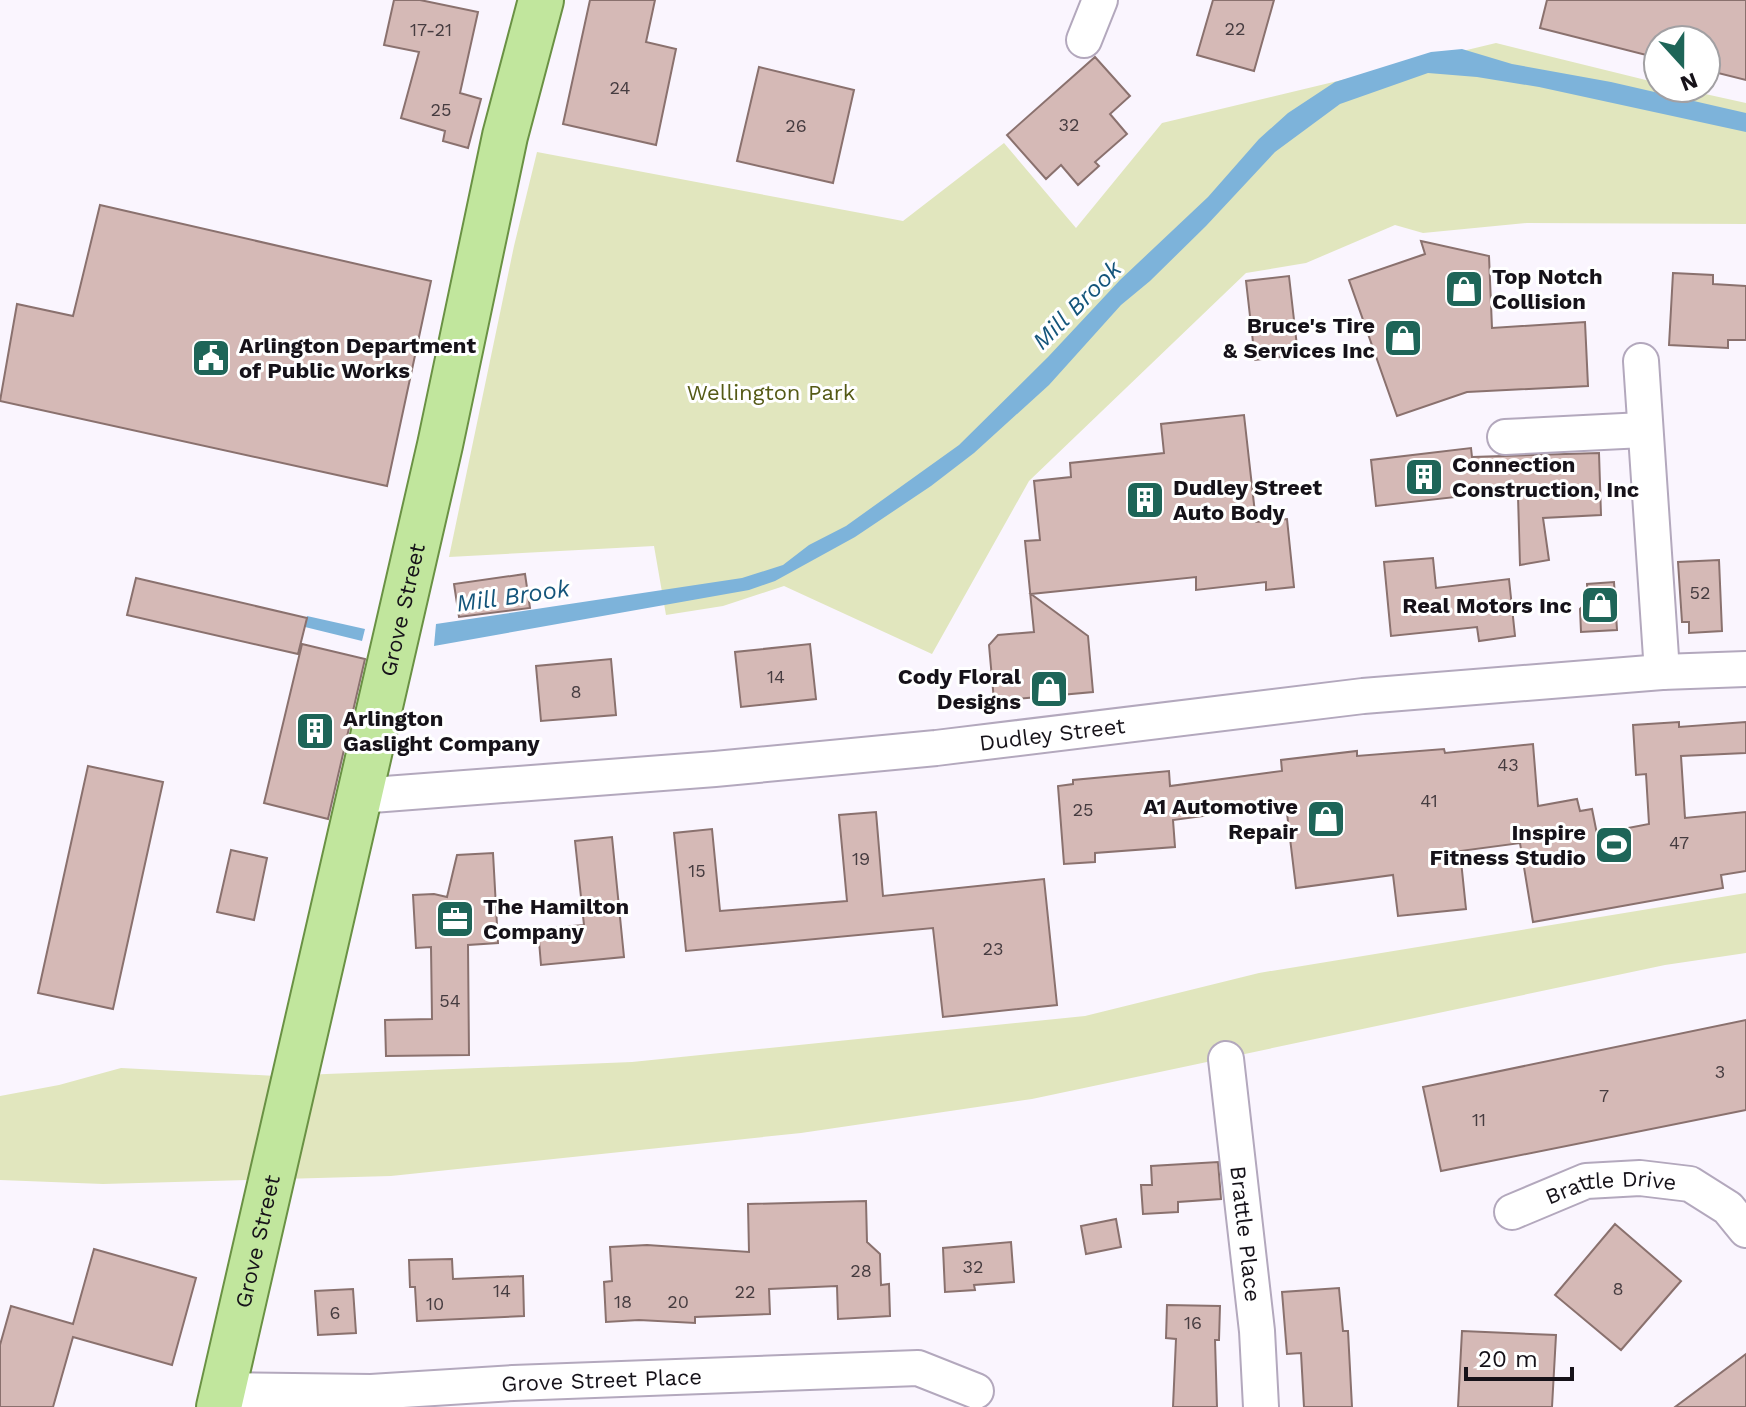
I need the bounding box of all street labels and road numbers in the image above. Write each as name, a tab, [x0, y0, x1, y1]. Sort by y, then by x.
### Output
street label: Grove Street	[375, 541, 430, 679]
street label: Dudley Street	[978, 713, 1126, 755]
street label: Brattle Place	[1226, 1165, 1266, 1303]
street label: Brattle Drive	[1541, 1165, 1678, 1209]
street label: Grove Street	[230, 1172, 284, 1310]
street label: Grove Street Place	[501, 1364, 702, 1396]

